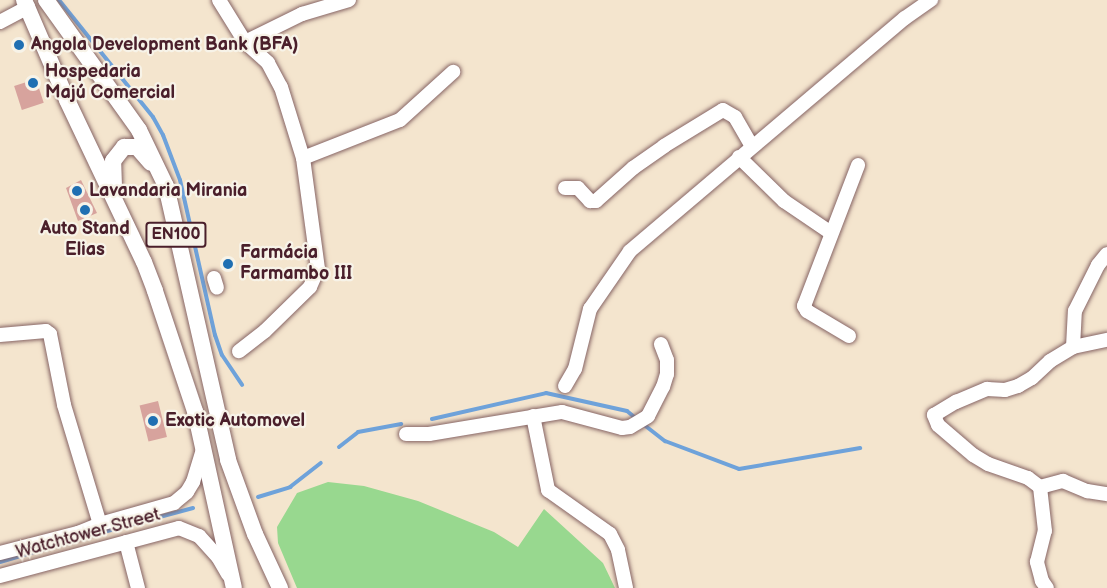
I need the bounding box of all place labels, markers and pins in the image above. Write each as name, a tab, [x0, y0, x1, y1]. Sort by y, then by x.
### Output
place label: Angola Development Bank (BFA)	[31, 34, 299, 56]
marker: Angola Development Bank (BFA)	[12, 38, 26, 52]
place label: Hospedaria Majú Comercial	[45, 62, 175, 104]
marker: Hospedaria Majú Comercial	[26, 76, 40, 90]
place label: Lavandaria Mirania	[89, 180, 247, 202]
marker: Lavandaria Mirania	[70, 184, 84, 198]
marker: Auto Stand Elias	[78, 203, 92, 217]
place label: Auto Stand Elias	[40, 219, 130, 262]
place label: Farmácia Farmambo III	[240, 243, 352, 286]
marker: Farmácia Farmambo III	[221, 257, 235, 271]
place label: Exotic Automovel	[165, 410, 305, 432]
marker: Exotic Automovel	[146, 414, 160, 428]

